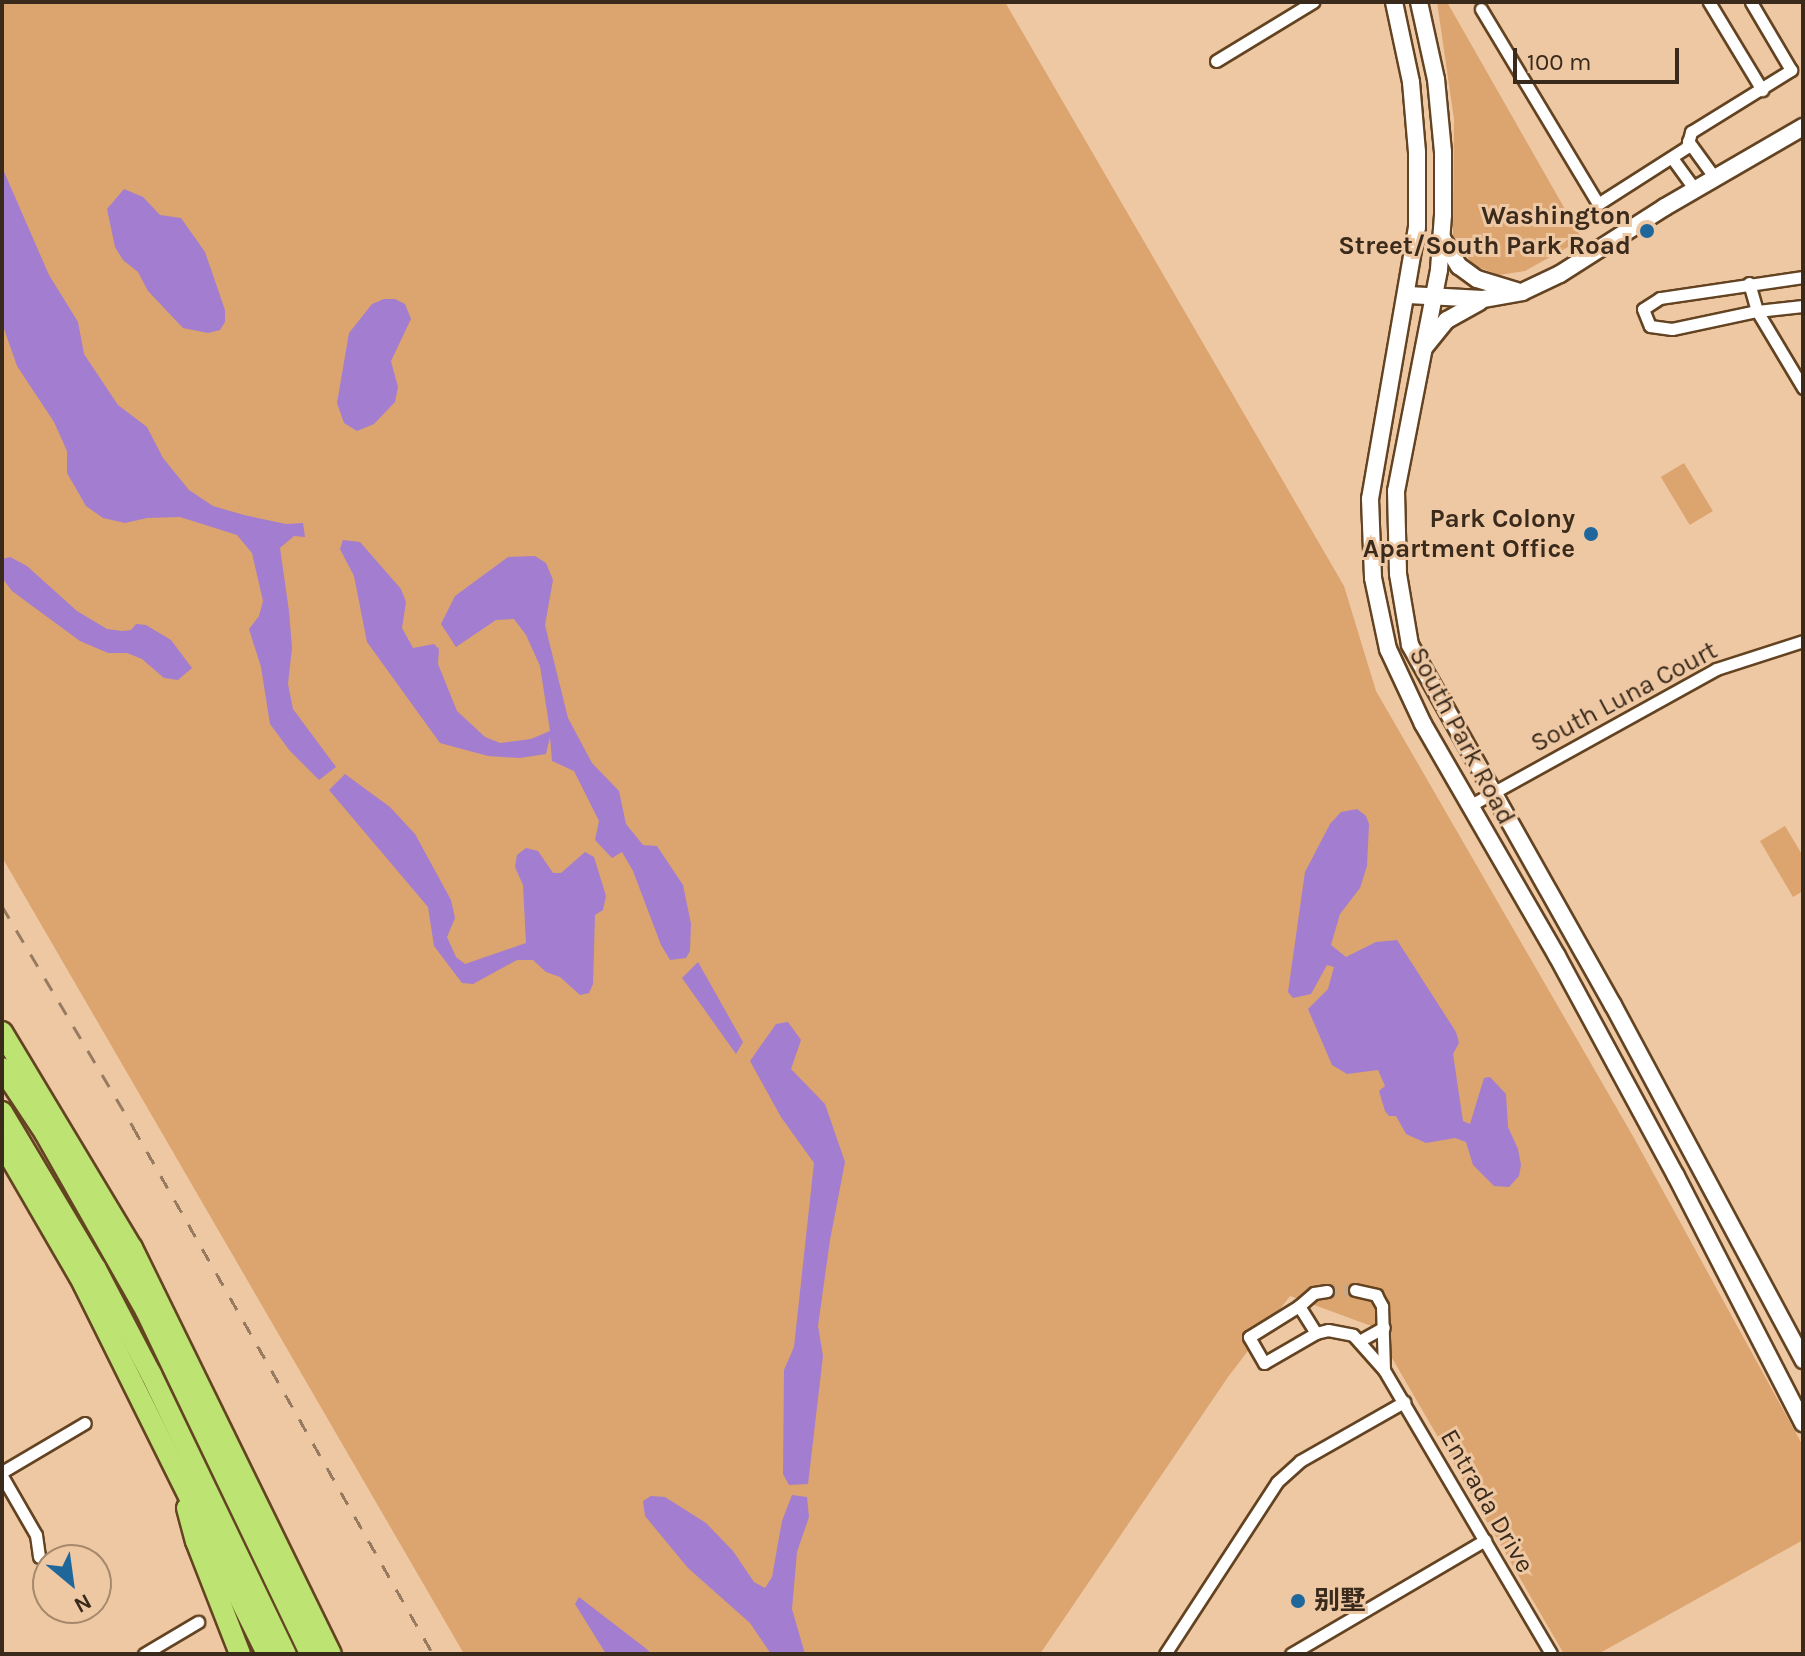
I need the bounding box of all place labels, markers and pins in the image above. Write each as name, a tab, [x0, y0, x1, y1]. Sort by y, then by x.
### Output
place label: Washington Street/South Park Road	[1338, 200, 1631, 262]
marker: Washington Street/South Park Road	[1638, 222, 1656, 240]
place label: Park Colony Apartment Office	[1363, 503, 1575, 564]
marker: Park Colony Apartment Office	[1582, 525, 1600, 543]
place label: 别墅	[1314, 1585, 1366, 1617]
marker: 别墅	[1289, 1592, 1307, 1610]

